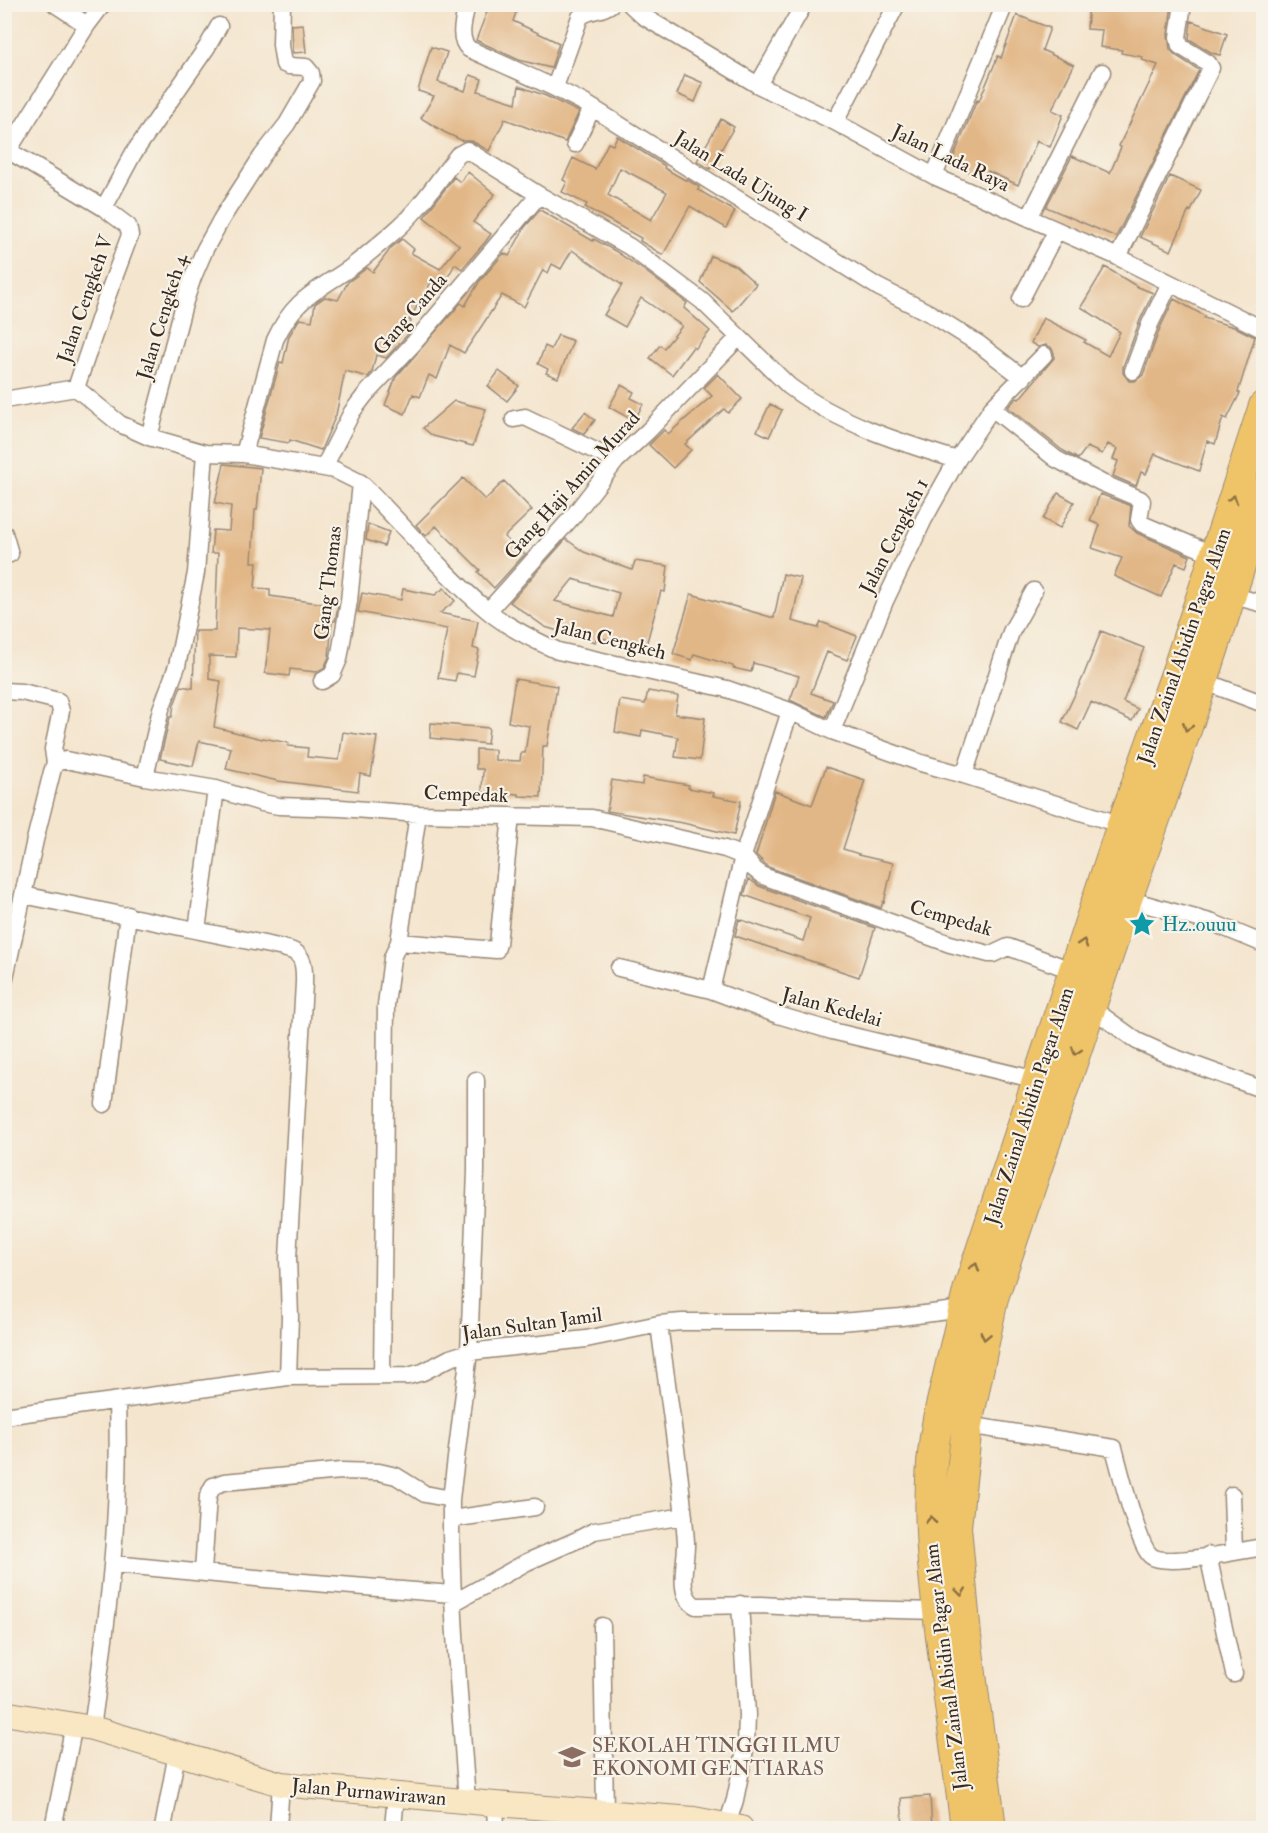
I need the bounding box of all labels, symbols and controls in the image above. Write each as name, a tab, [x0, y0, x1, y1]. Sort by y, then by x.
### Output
street label: Jalan Lada Raya	[887, 118, 1015, 198]
street label: Jalan Lada Ujung I	[669, 124, 812, 227]
street label: Jalan Cengkeh V	[51, 231, 119, 367]
street label: Jalan Cengkeh 4	[131, 250, 193, 384]
street label: Gang Canda	[368, 267, 453, 360]
street label: Gang Haji Amin Murad	[499, 406, 645, 564]
street label: Jalan Cengkeh 1	[854, 474, 934, 599]
one-way arrow	[1226, 494, 1238, 505]
street label: Gang Thomas	[309, 524, 347, 642]
street label: Jalan Zainal Abidin Pagar Alam	[1131, 524, 1236, 768]
street label: Jalan Cengkeh	[550, 613, 669, 665]
one-way arrow	[1181, 721, 1194, 732]
street label: Cempedak	[423, 780, 509, 809]
street label: Cempedak	[907, 894, 995, 943]
place icon: Hz..ouuu	[1127, 909, 1157, 939]
place label: Hz..ouuu	[1162, 912, 1237, 937]
one-way arrow	[1076, 938, 1089, 949]
street label: Jalan Kedelai	[778, 981, 885, 1032]
street label: Jalan Zainal Abidin Pagar Alam	[978, 984, 1079, 1229]
one-way arrow	[1070, 1045, 1083, 1056]
one-way arrow	[968, 1262, 981, 1273]
street label: Jalan Sultan Jamil	[459, 1302, 604, 1346]
one-way arrow	[979, 1331, 992, 1341]
one-way arrow	[925, 1516, 938, 1525]
street label: Jalan Zainal Abidin Pagar Alam	[918, 1542, 974, 1793]
one-way arrow	[954, 1587, 967, 1596]
place label: SEKOLAH TINGGI ILMU EKONOMI GENTIARAS	[592, 1733, 841, 1781]
school or university icon: SEKOLAH TINGGI ILMU EKONOMI GENTIARAS	[557, 1742, 587, 1772]
street label: Jalan Purnawirawan	[289, 1773, 448, 1811]

